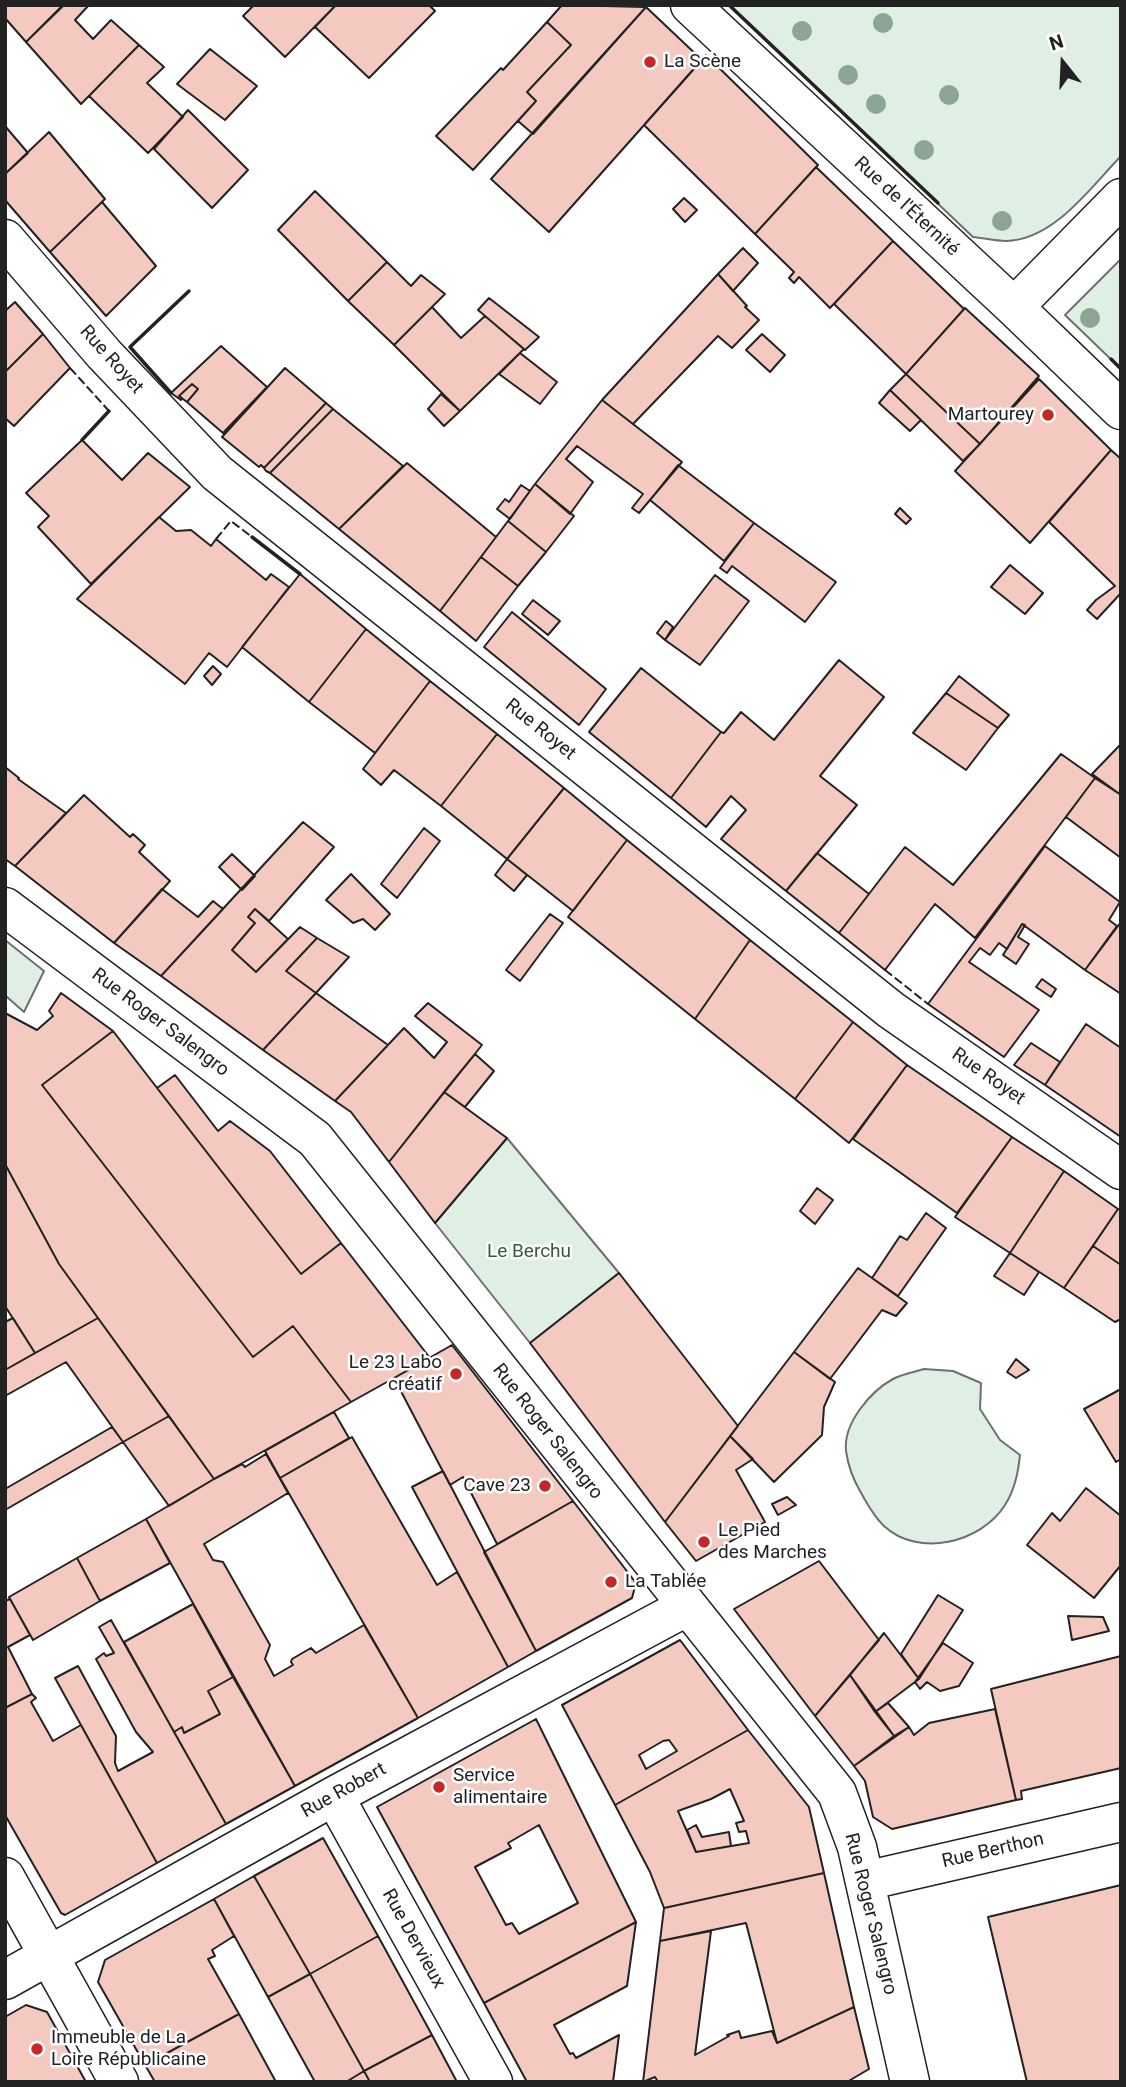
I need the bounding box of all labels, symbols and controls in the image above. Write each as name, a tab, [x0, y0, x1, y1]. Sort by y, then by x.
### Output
north arrow	[1028, 28, 1098, 98]
text: N	[1046, 30, 1066, 56]
place label: La Scène	[664, 51, 741, 73]
marker: La Scène	[642, 54, 658, 70]
street label: Rue de l'Éternité	[849, 153, 963, 261]
street label: Rue Royet	[74, 321, 148, 399]
place label: Martourey	[948, 404, 1034, 426]
marker: Martourey	[1040, 407, 1056, 423]
street label: Rue Royet	[500, 695, 580, 765]
street label: Rue Roger Salengro	[87, 964, 233, 1082]
street label: Rue Royet	[947, 1043, 1029, 1111]
park label: Le Berchu	[487, 1241, 571, 1263]
place label: Le 23 Labo créatif	[349, 1352, 442, 1396]
street label: Rue Roger Salengro	[487, 1360, 607, 1504]
marker: Le 23 Labo créatif	[448, 1366, 464, 1382]
place label: Cave 23	[463, 1475, 531, 1497]
marker: Cave 23	[537, 1478, 553, 1494]
place label: Le Pied des Marches	[718, 1520, 827, 1564]
marker: Le Pied des Marches	[696, 1534, 712, 1550]
place label: La Tablée	[625, 1571, 706, 1593]
marker: La Tablée	[603, 1574, 619, 1590]
street label: Rue Robert	[298, 1758, 390, 1824]
place label: Service alimentaire	[453, 1765, 547, 1809]
marker: Service alimentaire	[431, 1779, 447, 1795]
street label: Rue Berthon	[940, 1828, 1046, 1874]
street label: Rue Roger Salengro	[839, 1831, 901, 1997]
street label: Rue Dervieux	[376, 1885, 450, 1993]
place label: Immeuble de La Loire Républicaine	[51, 2027, 206, 2071]
marker: Immeuble de La Loire Républicaine	[29, 2041, 45, 2057]

